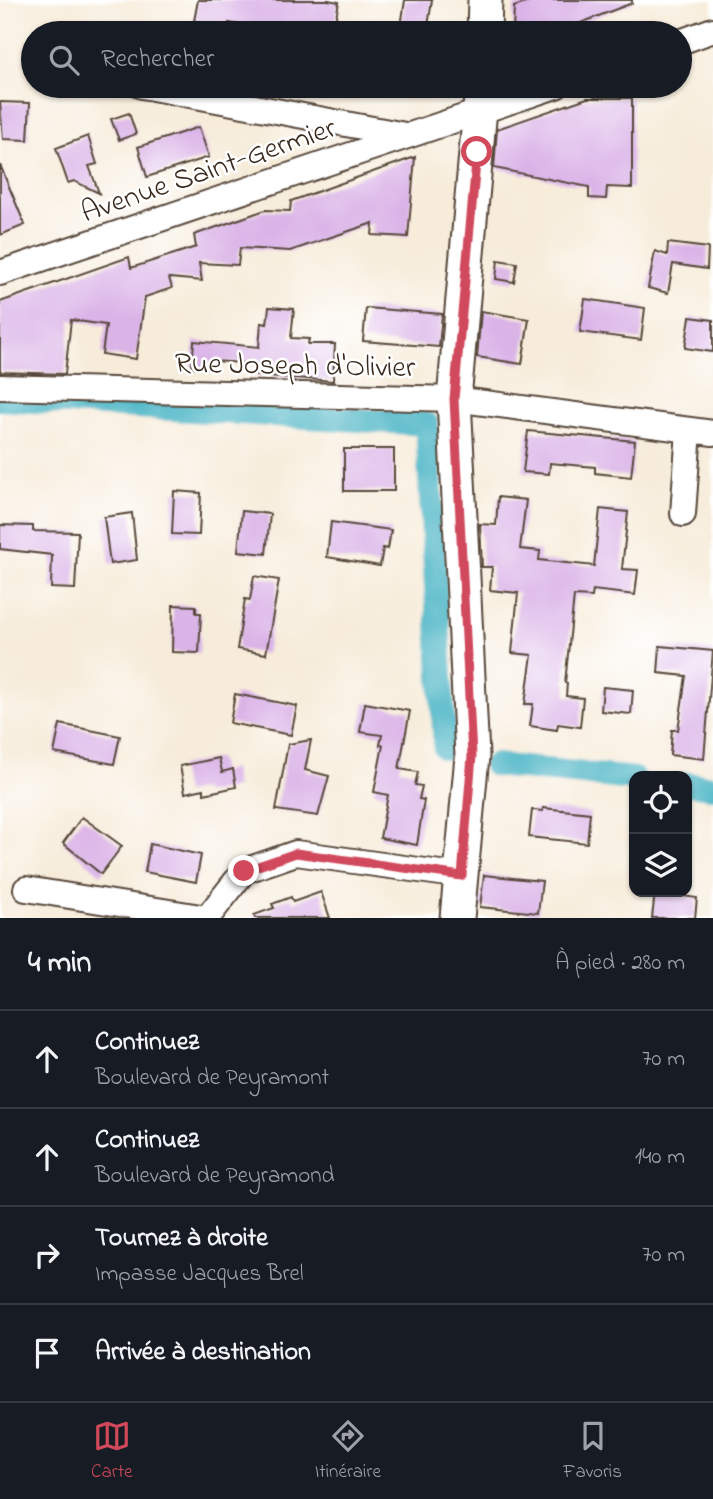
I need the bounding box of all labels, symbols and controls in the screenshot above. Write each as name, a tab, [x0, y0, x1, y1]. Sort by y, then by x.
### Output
search box	[21, 21, 692, 98]
icon: search	[45, 41, 83, 79]
text: Rechercher	[101, 41, 214, 79]
street label: Avenue Saint-Germier	[76, 107, 343, 236]
route start	[461, 136, 492, 167]
street label: Rue Joseph d'Olivier	[174, 343, 416, 391]
map controls	[629, 771, 692, 897]
button: locate	[629, 771, 692, 834]
button: layers	[629, 834, 692, 897]
route end	[228, 855, 259, 886]
text: 4 min	[28, 942, 91, 986]
text: À pied · 280 m	[555, 947, 685, 980]
text: Continuez	[95, 1024, 199, 1062]
icon: ahead	[28, 1040, 66, 1078]
text: 70 m	[642, 1043, 685, 1076]
text: Boulevard de Peyramont	[95, 1062, 329, 1095]
text: Continuez	[95, 1122, 199, 1160]
icon: ahead	[28, 1138, 66, 1176]
text: 140 m	[635, 1141, 685, 1174]
text: Boulevard de Peyramond	[95, 1160, 334, 1193]
text: Tournez à droite	[95, 1220, 268, 1258]
icon: right	[28, 1236, 66, 1274]
text: 70 m	[642, 1239, 685, 1272]
text: Impasse Jacques Brel	[95, 1258, 304, 1291]
icon: arrive	[28, 1334, 66, 1372]
text: Arrivée à destination	[95, 1334, 311, 1372]
tab: Carte	[91, 1417, 133, 1486]
tab: Itinéraire	[315, 1417, 381, 1486]
tab: Favoris	[563, 1417, 622, 1486]

